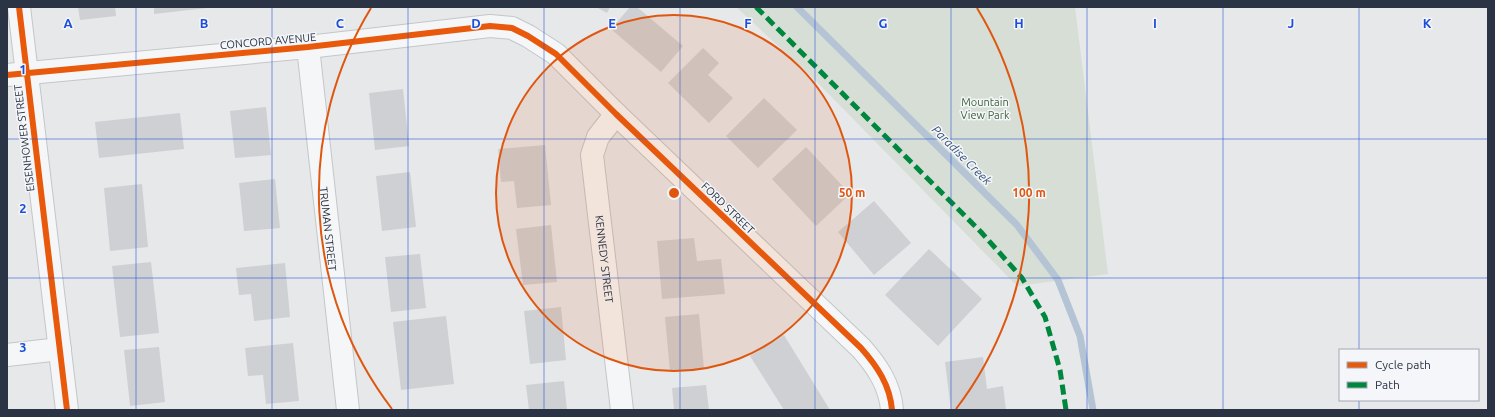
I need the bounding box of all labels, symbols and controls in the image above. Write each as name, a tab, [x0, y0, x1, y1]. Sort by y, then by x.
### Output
text: A	[63, 16, 73, 30]
text: B	[200, 16, 209, 30]
text: C	[336, 16, 345, 30]
text: D	[471, 16, 481, 30]
text: E	[608, 16, 616, 30]
text: F	[744, 16, 752, 30]
text: G	[879, 16, 888, 30]
text: H	[1014, 16, 1024, 30]
text: I	[1153, 16, 1157, 30]
text: J	[1288, 16, 1294, 30]
text: K	[1423, 16, 1432, 30]
street label: CONCORD AVENUE	[219, 31, 317, 51]
text: 1	[19, 62, 27, 76]
street label: EISENHOWER STREET	[11, 84, 37, 192]
park label: Mountain View Park	[961, 96, 1010, 121]
water label: Paradise Creek	[930, 123, 995, 188]
street label: FORD STREET	[699, 180, 757, 236]
street label: TRUMAN STREET	[317, 186, 339, 272]
centre of rings	[667, 186, 681, 200]
text: 50 m	[839, 186, 865, 199]
text: 100 m	[1012, 186, 1046, 199]
text: 2	[19, 201, 27, 215]
street label: KENNEDY STREET	[593, 215, 615, 304]
text: 3	[19, 340, 27, 354]
legend	[1339, 349, 1479, 401]
text: Cycle path	[1375, 358, 1431, 371]
text: Path	[1375, 378, 1400, 391]

